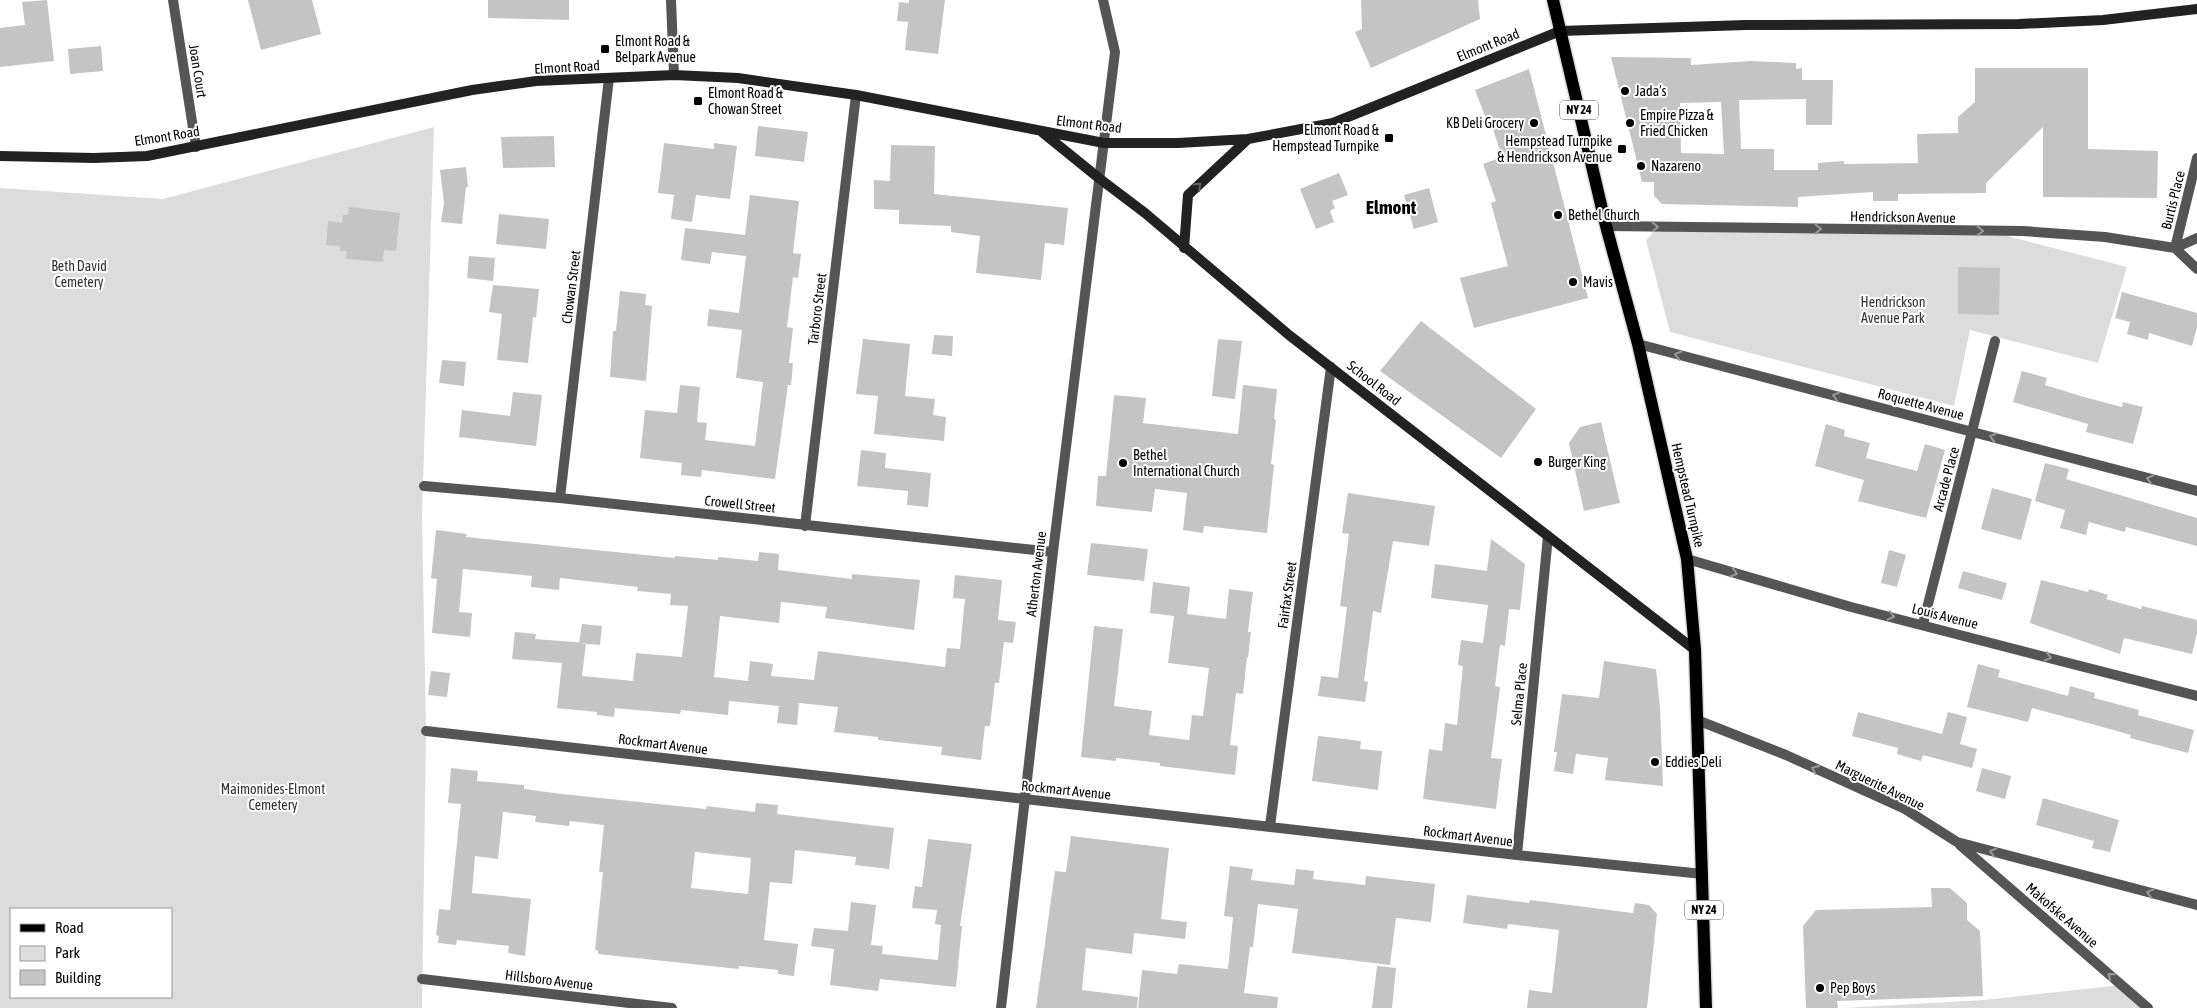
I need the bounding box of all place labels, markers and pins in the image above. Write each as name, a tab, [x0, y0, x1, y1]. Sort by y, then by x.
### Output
place label: Elmont Road & Belpark Avenue	[615, 33, 696, 65]
marker: Elmont Road & Belpark Avenue	[599, 43, 611, 55]
place label: Jada’s	[1635, 83, 1667, 99]
place label: Elmont Road & Chowan Street	[708, 85, 784, 117]
marker: Jada’s	[1619, 85, 1631, 97]
marker: Elmont Road & Chowan Street	[692, 95, 704, 107]
place label: Empire Pizza & Fried Chicken	[1640, 107, 1715, 139]
place label: KB Deli Grocery	[1446, 115, 1524, 131]
marker: KB Deli Grocery	[1528, 117, 1540, 129]
marker: Empire Pizza & Fried Chicken	[1624, 117, 1636, 129]
place label: Elmont Road & Hempstead Turnpike	[1272, 122, 1380, 154]
marker: Elmont Road & Hempstead Turnpike	[1383, 132, 1395, 144]
place label: Hempstead Turnpike & Hendrickson Avenue	[1497, 133, 1612, 165]
marker: Hempstead Turnpike & Hendrickson Avenue	[1616, 143, 1628, 155]
place label: Nazareno	[1651, 158, 1701, 174]
marker: Nazareno	[1635, 160, 1647, 172]
place label: Bethel Church	[1568, 207, 1640, 223]
marker: Bethel Church	[1552, 209, 1564, 221]
place label: Mavis	[1583, 274, 1613, 290]
marker: Mavis	[1567, 276, 1579, 288]
place label: Bethel International Church	[1133, 447, 1240, 479]
place label: Burger King	[1548, 454, 1606, 470]
marker: Burger King	[1532, 456, 1544, 468]
marker: Bethel International Church	[1117, 457, 1129, 469]
place label: Eddies Deli	[1665, 754, 1722, 770]
marker: Eddies Deli	[1649, 756, 1661, 768]
place label: Pep Boys	[1830, 980, 1875, 996]
marker: Pep Boys	[1814, 982, 1826, 994]

